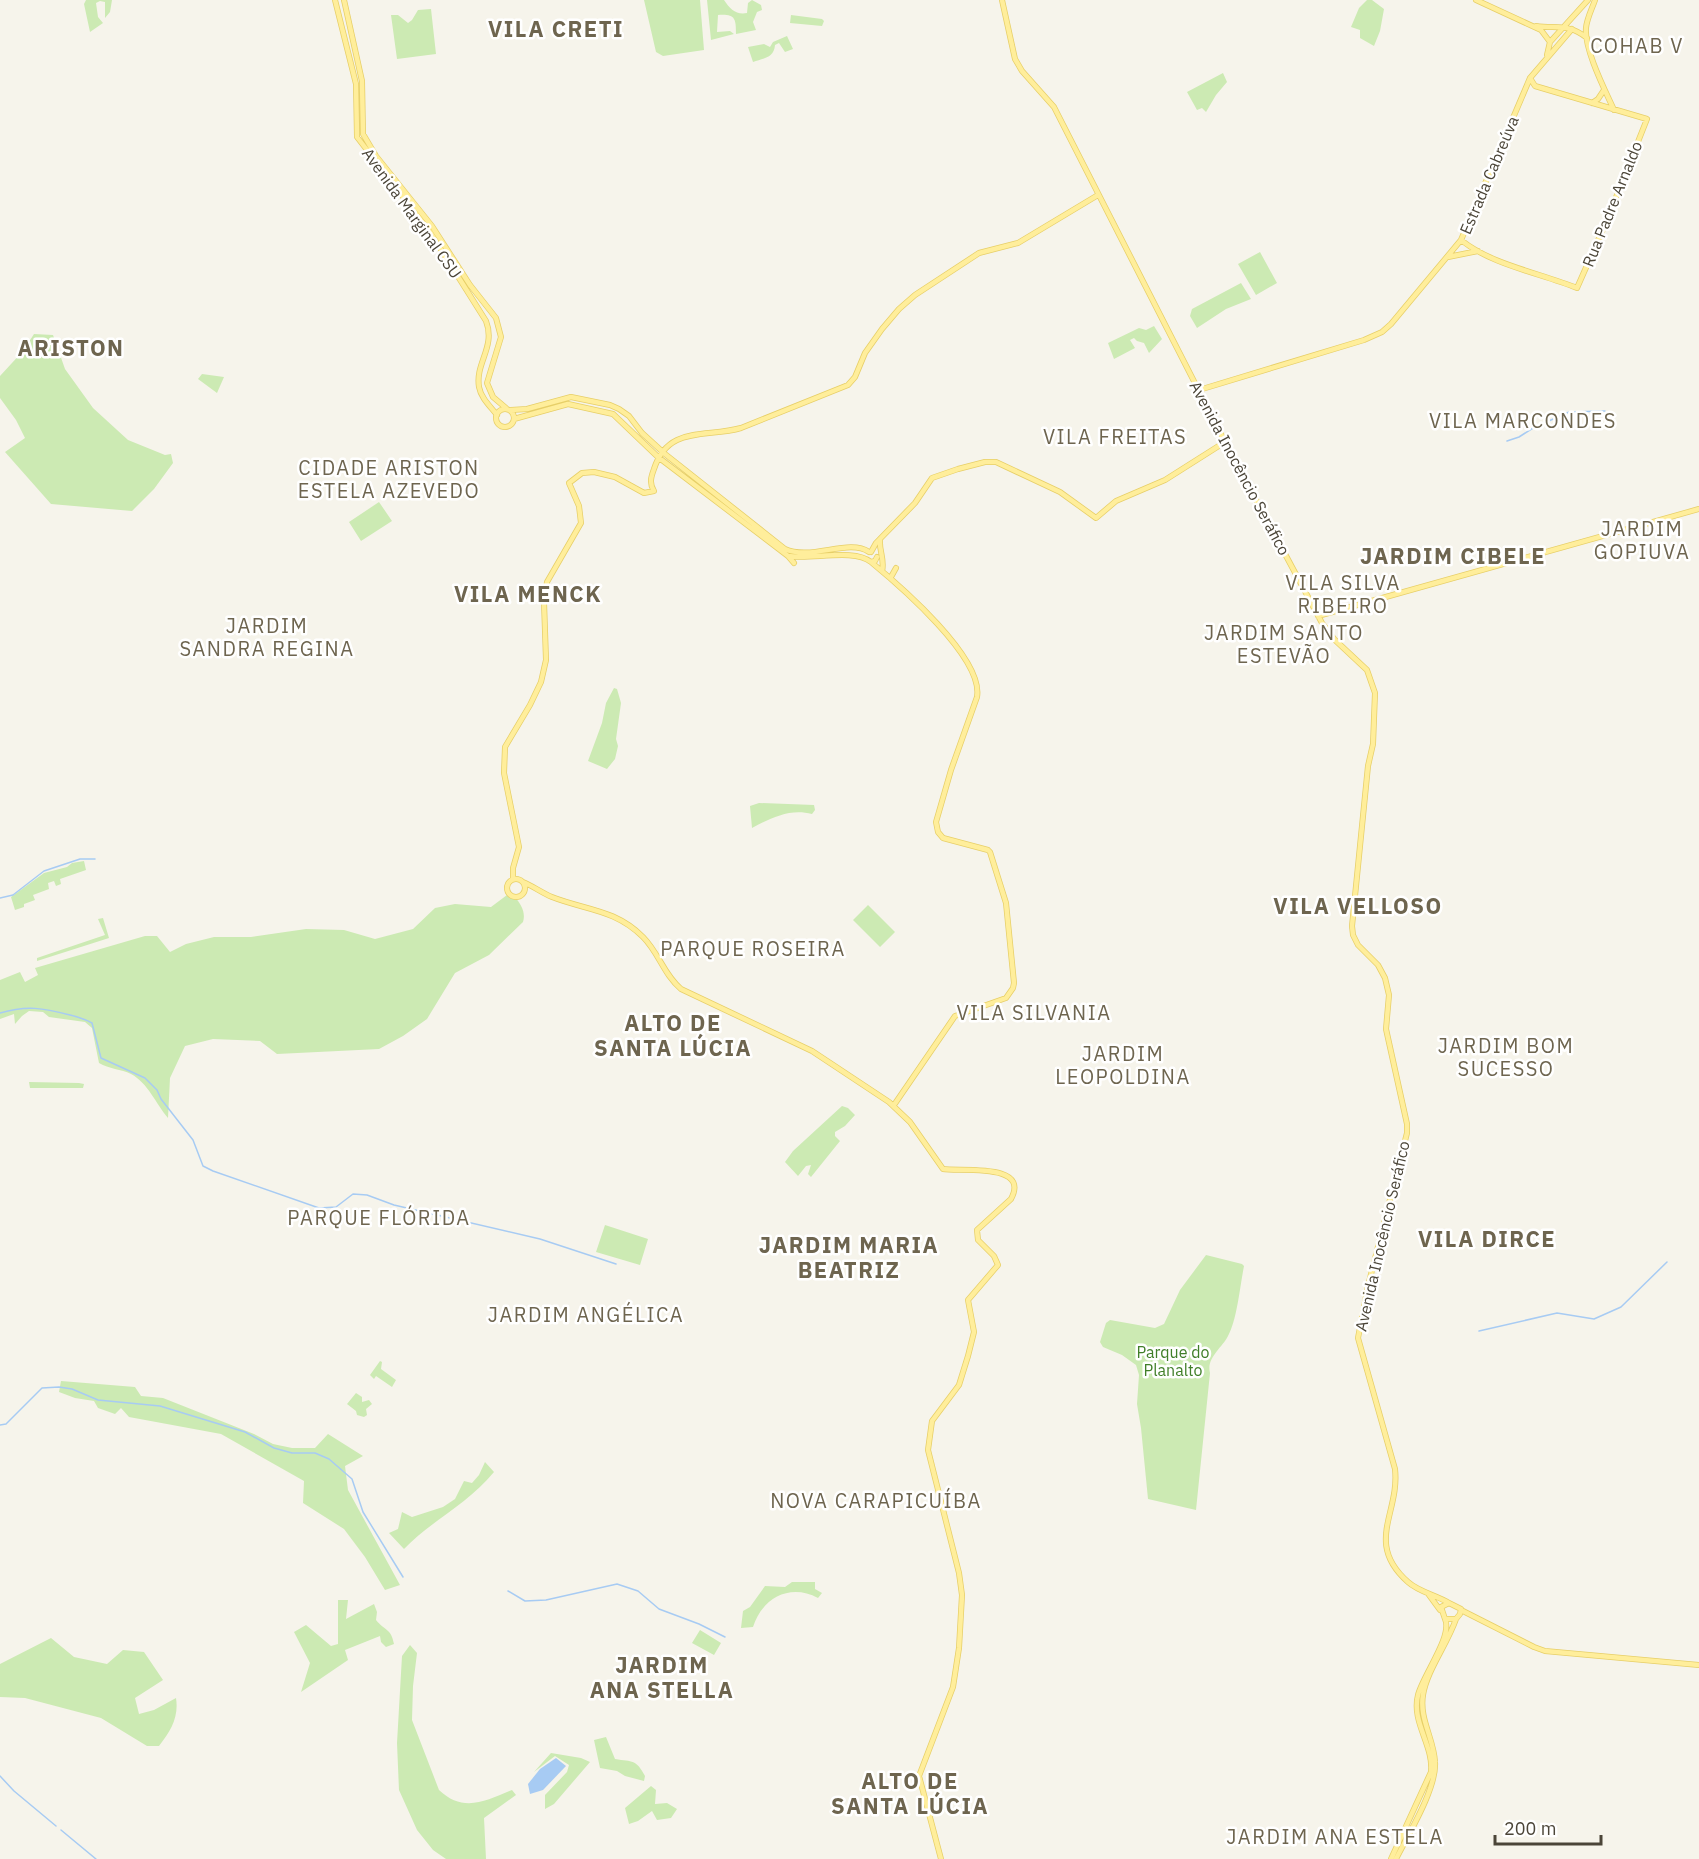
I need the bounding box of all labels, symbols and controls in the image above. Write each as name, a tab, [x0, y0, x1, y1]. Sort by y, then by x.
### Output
district label: VILA CRETI	[488, 14, 624, 43]
district label: COHAB V	[1590, 32, 1684, 59]
street label: Estrada Cabreúva	[1455, 113, 1523, 237]
street label: Rua Padre Arnaldo	[1578, 138, 1646, 270]
street label: Avenida Marginal CSU	[358, 144, 466, 282]
district label: ARISTON	[17, 333, 125, 362]
street label: Avenida Inocêncio Seráfico	[1185, 377, 1295, 559]
district label: VILA MARCONDES	[1429, 407, 1617, 434]
district label: VILA FREITAS	[1043, 423, 1187, 450]
district label: CIDADE ARISTON ESTELA AZEVEDO	[298, 454, 480, 504]
district label: JARDIM GOPIUVA	[1594, 515, 1690, 565]
district label: JARDIM CIBELE	[1360, 541, 1546, 570]
district label: VILA SILVA RIBEIRO	[1285, 569, 1401, 619]
district label: VILA MENCK	[454, 579, 602, 608]
district label: JARDIM SANDRA REGINA	[179, 612, 355, 662]
district label: JARDIM SANTO ESTEVÃO	[1204, 619, 1364, 669]
district label: VILA VELLOSO	[1273, 891, 1443, 920]
district label: PARQUE ROSEIRA	[660, 935, 846, 962]
district label: VILA SILVANIA	[956, 999, 1112, 1026]
district label: ALTO DE SANTA LÚCIA	[594, 1008, 752, 1062]
district label: JARDIM BOM SUCESSO	[1438, 1032, 1574, 1082]
district label: JARDIM LEOPOLDINA	[1055, 1040, 1191, 1090]
street label: Avenida Inocêncio Seráfico	[1350, 1139, 1414, 1333]
district label: PARQUE FLÓRIDA	[287, 1204, 471, 1231]
district label: VILA DIRCE	[1418, 1224, 1556, 1253]
district label: JARDIM MARIA BEATRIZ	[759, 1230, 939, 1284]
district label: JARDIM ANGÉLICA	[488, 1301, 684, 1328]
park label: Parque do Planalto	[1136, 1342, 1210, 1380]
district label: NOVA CARAPICUÍBA	[770, 1487, 982, 1514]
district label: JARDIM ANA STELLA	[590, 1650, 734, 1704]
district label: ALTO DE SANTA LÚCIA	[831, 1766, 989, 1820]
scale bar	[1495, 1808, 1602, 1846]
text: 200 m	[1504, 1817, 1556, 1840]
district label: JARDIM ANA ESTELA	[1226, 1823, 1444, 1850]

